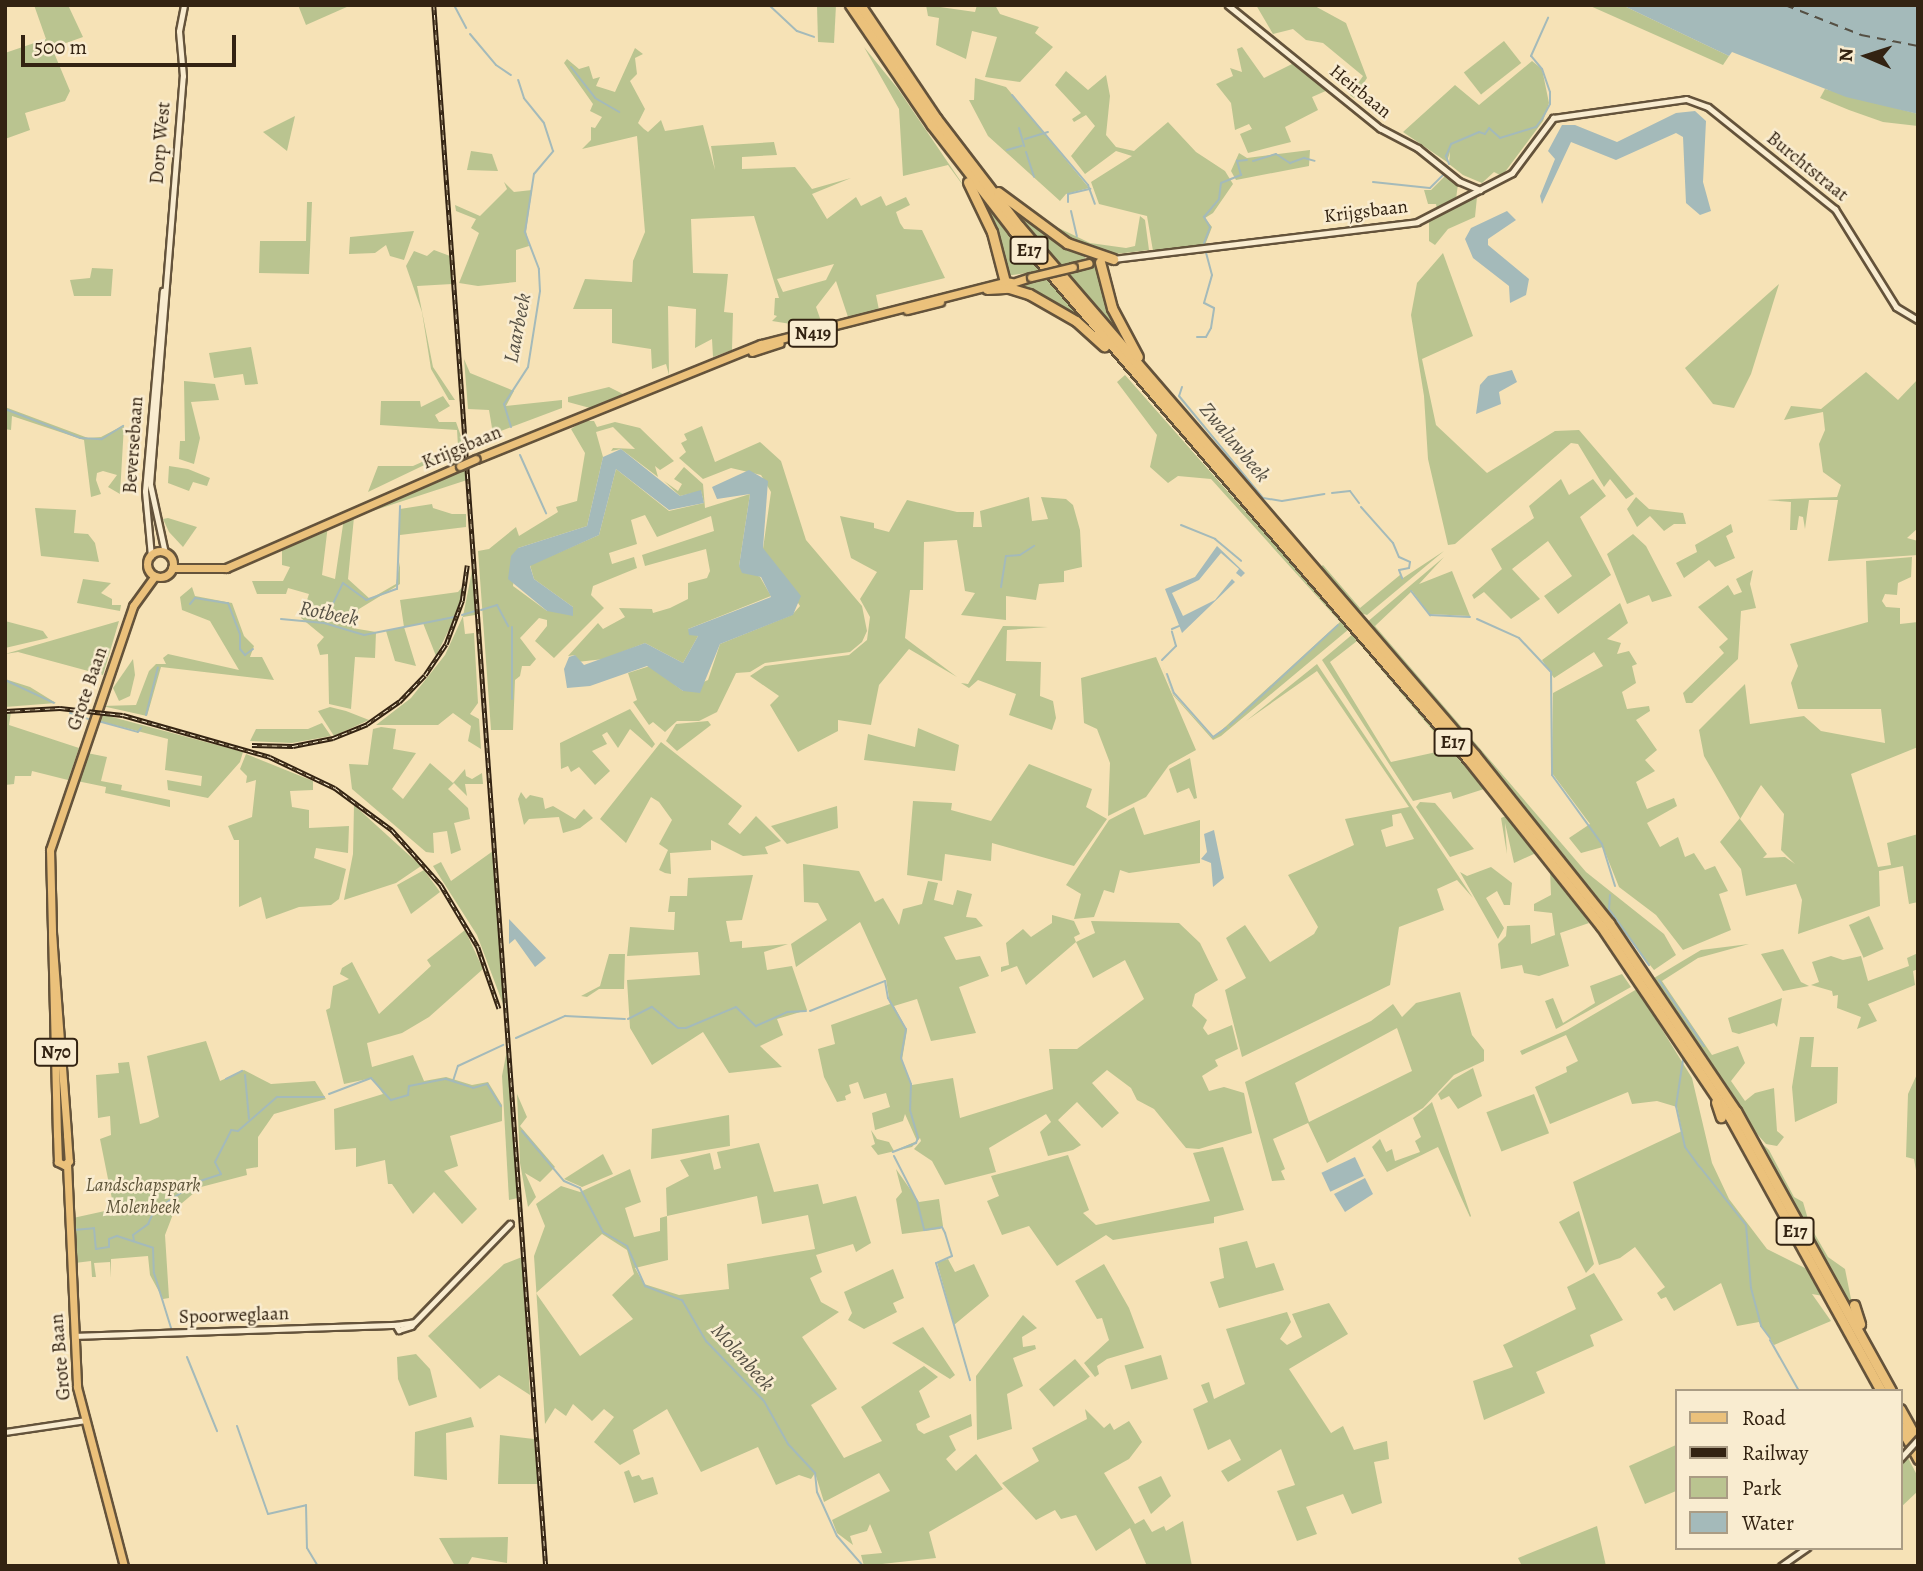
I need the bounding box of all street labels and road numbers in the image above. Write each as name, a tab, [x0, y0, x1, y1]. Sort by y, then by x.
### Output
street label: Heirbaan	[1325, 60, 1395, 124]
street label: Dorp West	[146, 101, 176, 185]
street label: Burchtstraat	[1762, 127, 1852, 207]
street label: Krijgsbaan	[1323, 196, 1409, 228]
road number: E17	[1008, 236, 1050, 264]
road number: N419	[787, 318, 839, 348]
street label: Beversebaan	[119, 396, 149, 494]
street label: Krijgsbaan	[419, 421, 505, 475]
street label: Grote Baan	[63, 644, 113, 734]
road number: E17	[1432, 728, 1474, 756]
road number: N70	[33, 1037, 79, 1066]
road number: E17	[1774, 1216, 1816, 1246]
street label: Spoorweglaan	[178, 1303, 290, 1329]
street label: Grote Baan	[46, 1313, 76, 1401]

